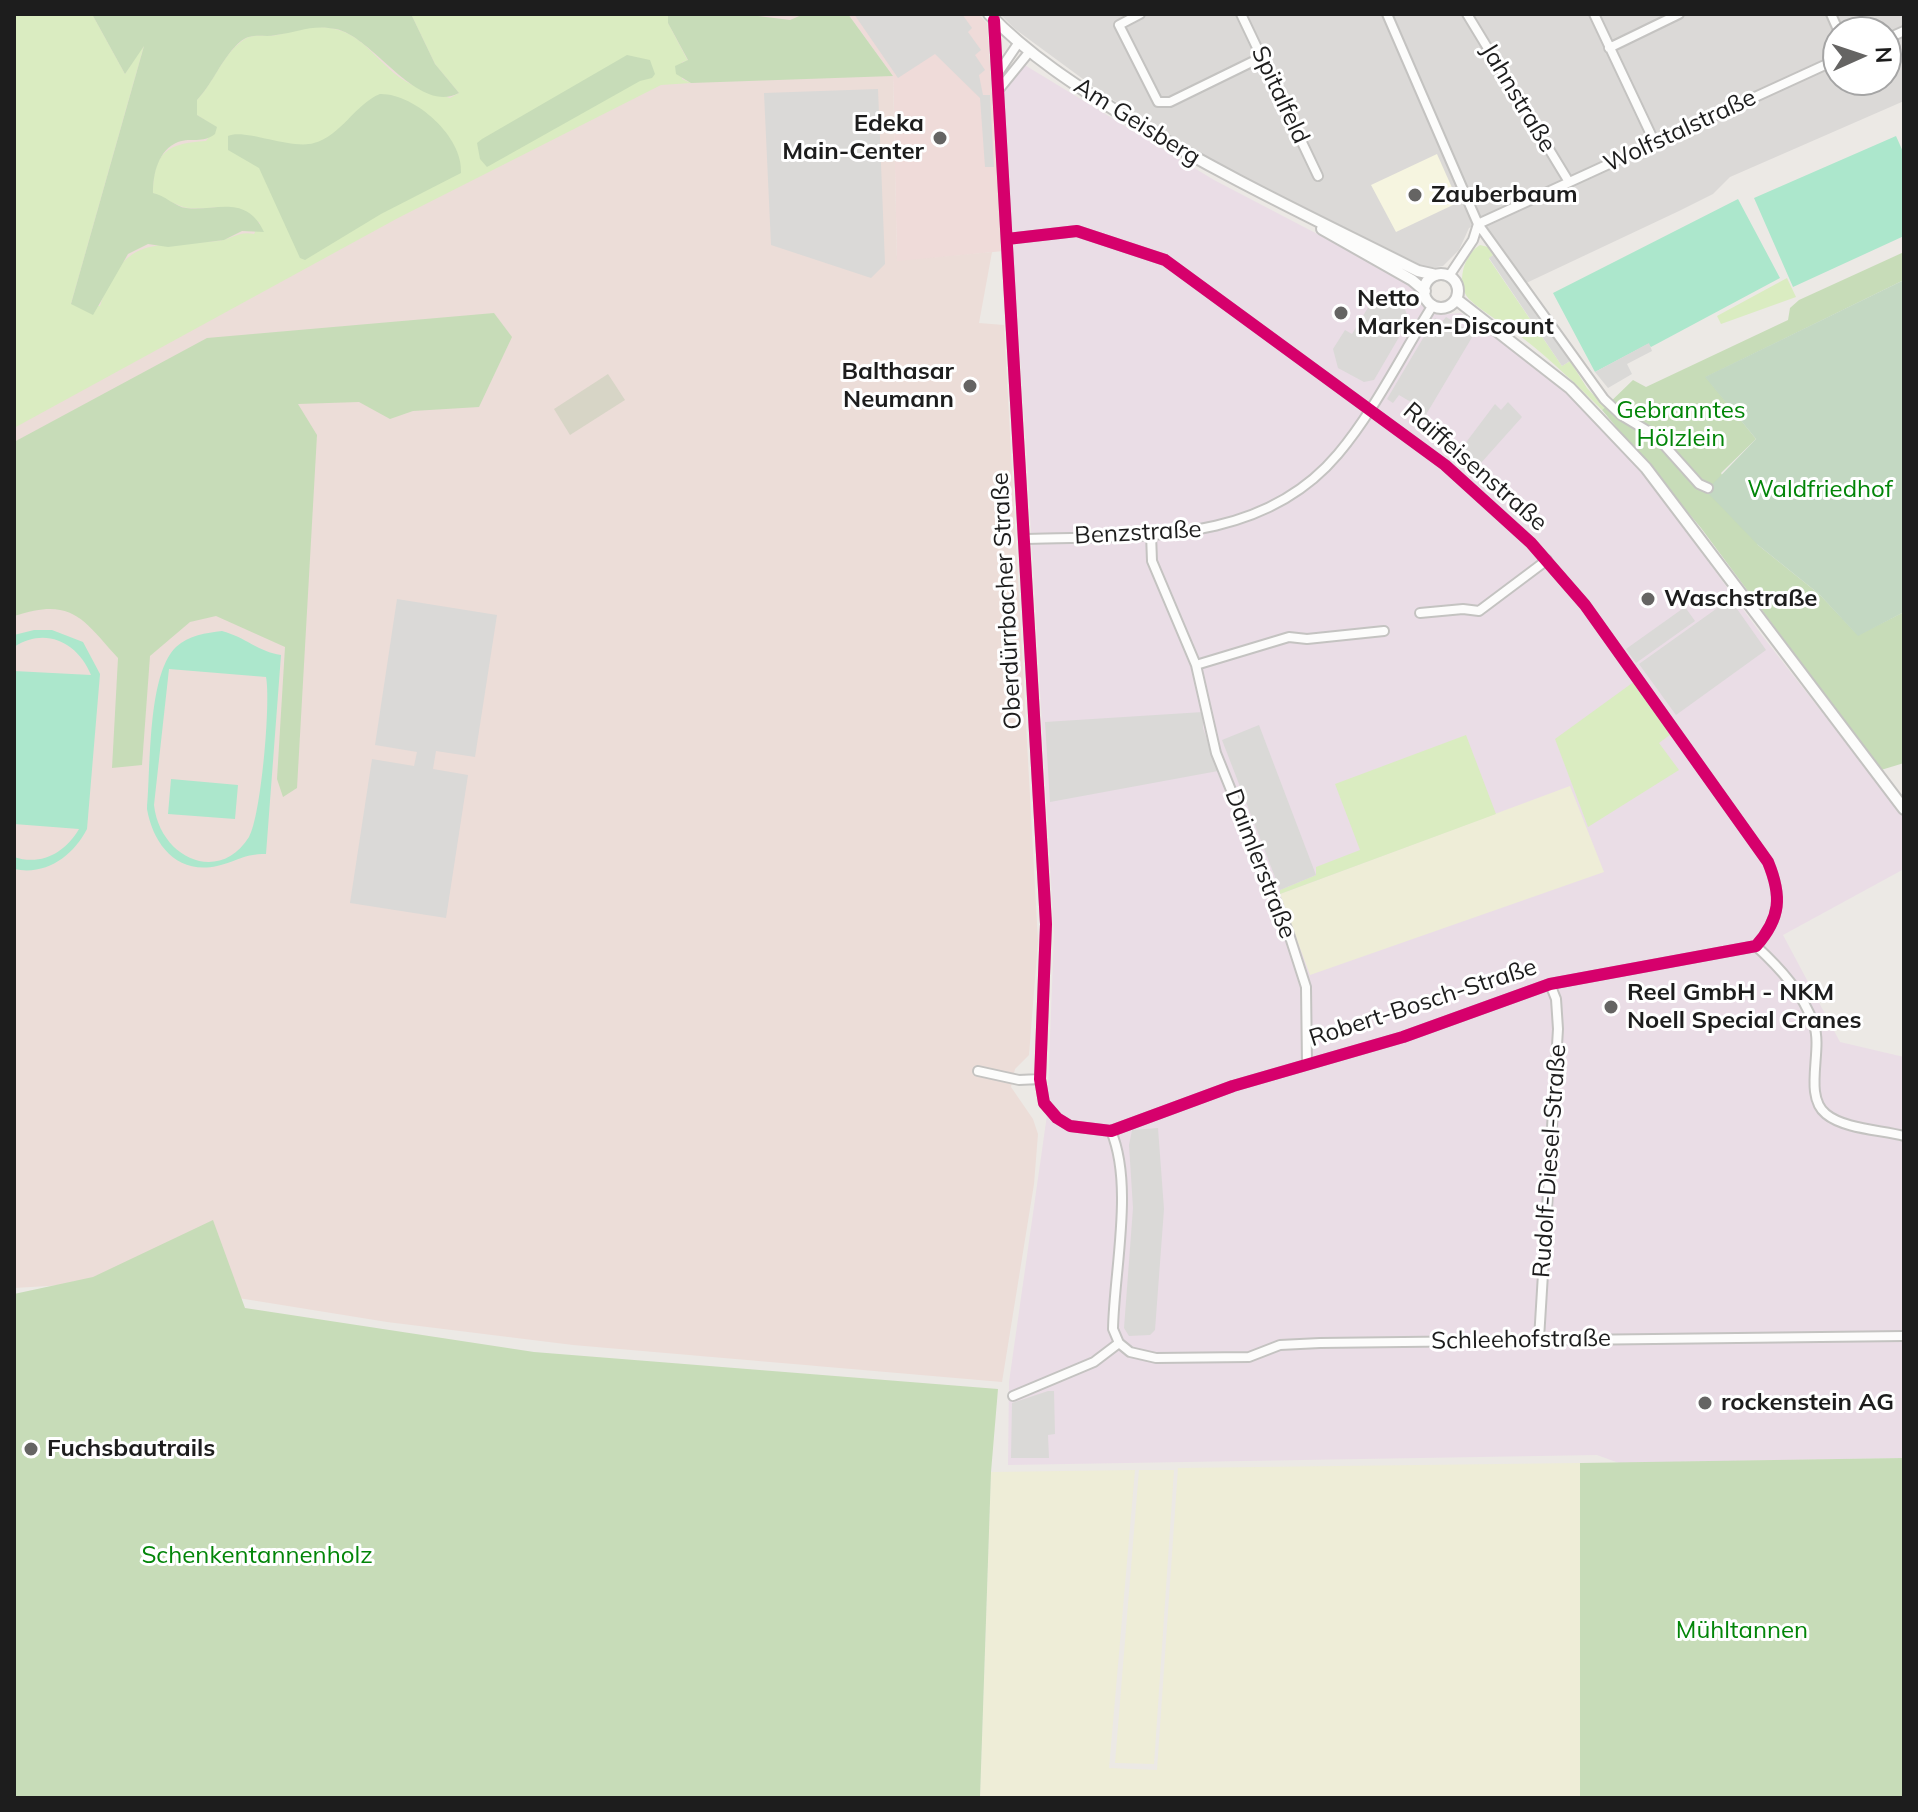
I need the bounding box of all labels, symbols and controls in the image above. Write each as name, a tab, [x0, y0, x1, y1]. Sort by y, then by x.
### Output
north arrow	[1822, 16, 1902, 96]
street label: Jahnstraße	[1474, 38, 1562, 158]
street label: Spitalfeld	[1245, 42, 1315, 148]
text: N	[1870, 46, 1898, 64]
street label: Am Geisberg	[1068, 72, 1206, 172]
street label: Wolfstalstraße	[1599, 83, 1761, 179]
place label: Edeka Main-Center	[782, 110, 924, 166]
marker: Edeka Main-Center	[931, 129, 949, 147]
place label: Zauberbaum	[1431, 181, 1578, 209]
marker: Zauberbaum	[1406, 186, 1424, 204]
place label: Netto Marken-Discount	[1357, 285, 1554, 341]
marker: Netto Marken-Discount	[1332, 304, 1350, 322]
place label: Balthasar Neumann	[842, 358, 954, 414]
marker: Balthasar Neumann	[961, 377, 979, 395]
street label: Raiffeisenstraße	[1397, 397, 1553, 537]
park label: Gebranntes Hölzlein	[1616, 397, 1746, 453]
street label: Oberdürrbacher Straße	[986, 472, 1028, 730]
park label: Waldfriedhof	[1747, 476, 1893, 504]
street label: Benzstraße	[1074, 515, 1202, 551]
place label: Waschstraße	[1664, 585, 1817, 613]
marker: Waschstraße	[1639, 590, 1657, 608]
street label: Daimlerstraße	[1218, 785, 1302, 943]
street label: Robert-Bosch-Straße	[1306, 953, 1540, 1053]
place label: Reel GmbH - NKM Noell Special Cranes	[1627, 979, 1861, 1035]
marker: Reel GmbH - NKM Noell Special Cranes	[1602, 998, 1620, 1016]
street label: Rudolf-Diesel-Straße	[1527, 1043, 1573, 1279]
street label: Schleehofstraße	[1431, 1324, 1611, 1356]
place label: rockenstein AG	[1721, 1389, 1894, 1417]
marker: rockenstein AG	[1696, 1394, 1714, 1412]
place label: Fuchsbautrails	[47, 1435, 215, 1463]
marker: Fuchsbautrails	[22, 1440, 40, 1458]
park label: Schenkentannenholz	[141, 1542, 373, 1570]
park label: Mühltannen	[1676, 1617, 1808, 1645]

